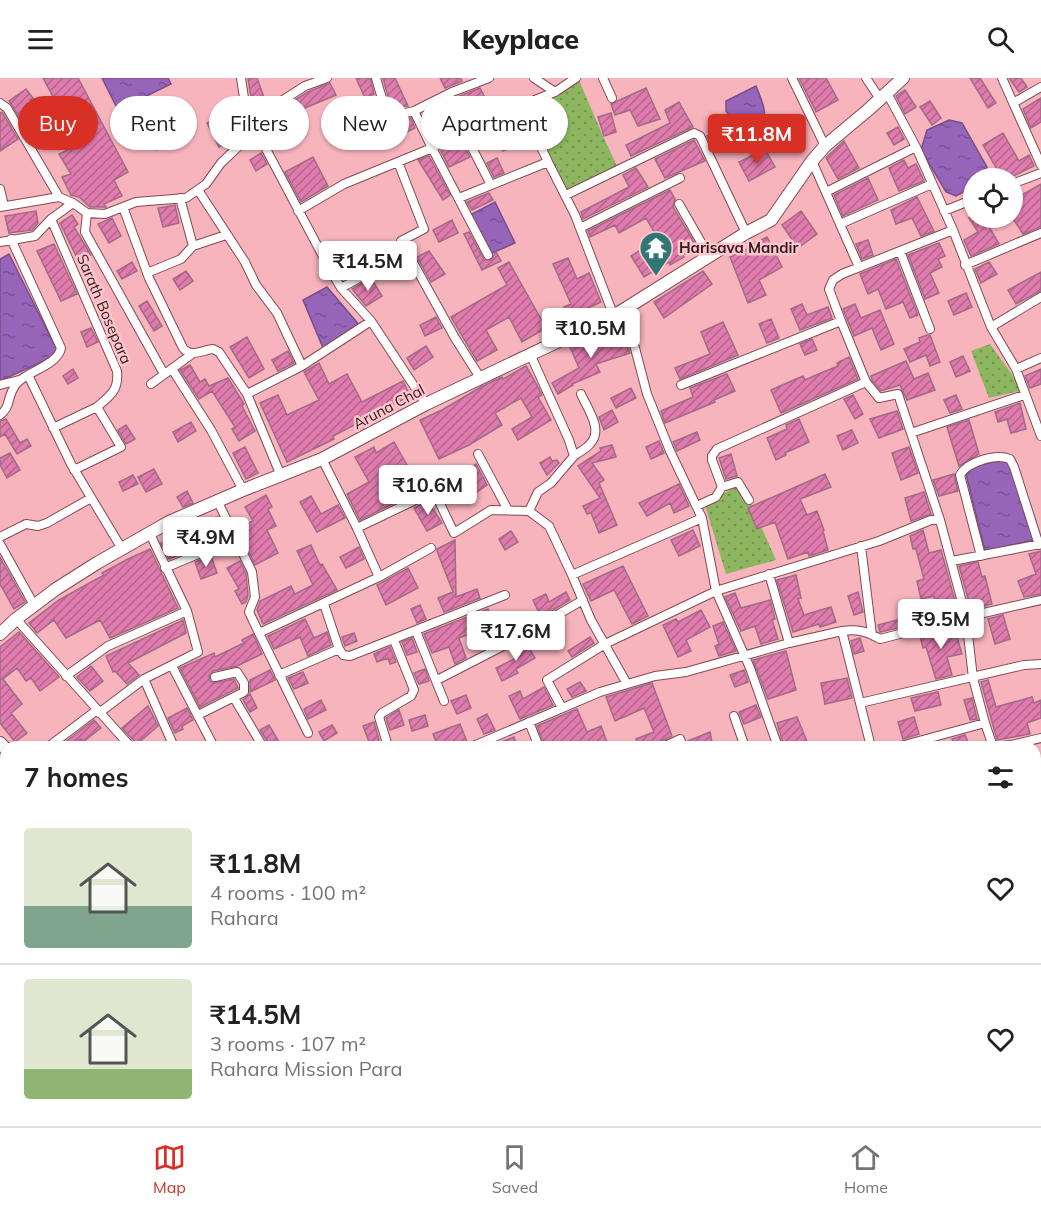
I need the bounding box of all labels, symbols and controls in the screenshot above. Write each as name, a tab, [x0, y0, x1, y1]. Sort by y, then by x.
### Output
text: Keyplace	[462, 22, 579, 56]
icon: menu	[24, 23, 57, 56]
icon: search	[984, 23, 1017, 56]
chip: Buy	[18, 96, 98, 150]
chip: Rent	[110, 96, 197, 150]
chip: Filters	[209, 96, 309, 150]
chip: New	[321, 96, 409, 150]
chip: Apartment	[421, 96, 568, 150]
pin: ₹11.8M	[708, 114, 806, 165]
text: ₹11.8M	[722, 121, 792, 146]
map controls	[963, 168, 1023, 228]
button: locate	[963, 168, 1023, 228]
temple icon: Harisava Mandir	[638, 230, 674, 277]
place label: Harisava Mandir	[679, 238, 798, 257]
pin: ₹14.5M	[319, 241, 417, 292]
text: ₹14.5M	[333, 248, 403, 273]
street label: Sarath Bosepara	[73, 251, 136, 367]
pin: ₹10.5M	[542, 308, 640, 359]
text: ₹10.5M	[556, 315, 626, 340]
street label: Aruna Chal	[350, 380, 428, 433]
pin: ₹10.6M	[379, 465, 477, 516]
text: ₹10.6M	[393, 472, 463, 497]
pin: ₹4.9M	[164, 517, 248, 568]
text: ₹4.9M	[177, 524, 235, 549]
pin: ₹9.5M	[899, 599, 983, 650]
text: ₹9.5M	[912, 606, 970, 631]
pin: ₹17.6M	[467, 611, 565, 662]
text: ₹17.6M	[481, 618, 551, 643]
text: 7 homes	[24, 761, 128, 794]
icon: filters	[984, 761, 1017, 794]
text: ₹11.8M	[210, 847, 301, 880]
icon: home	[72, 852, 144, 924]
icon: heart	[984, 872, 1017, 905]
text: 4 rooms · 100 m²	[210, 880, 366, 905]
text: Rahara	[210, 905, 279, 930]
text: ₹14.5M	[210, 998, 301, 1031]
icon: home	[72, 1003, 144, 1075]
icon: heart	[984, 1023, 1017, 1056]
text: 3 rooms · 107 m²	[210, 1031, 366, 1056]
text: Rahara Mission Para	[210, 1056, 402, 1081]
tab: Map	[153, 1141, 186, 1197]
tab: Saved	[492, 1141, 538, 1197]
tab: Home	[844, 1141, 888, 1197]

